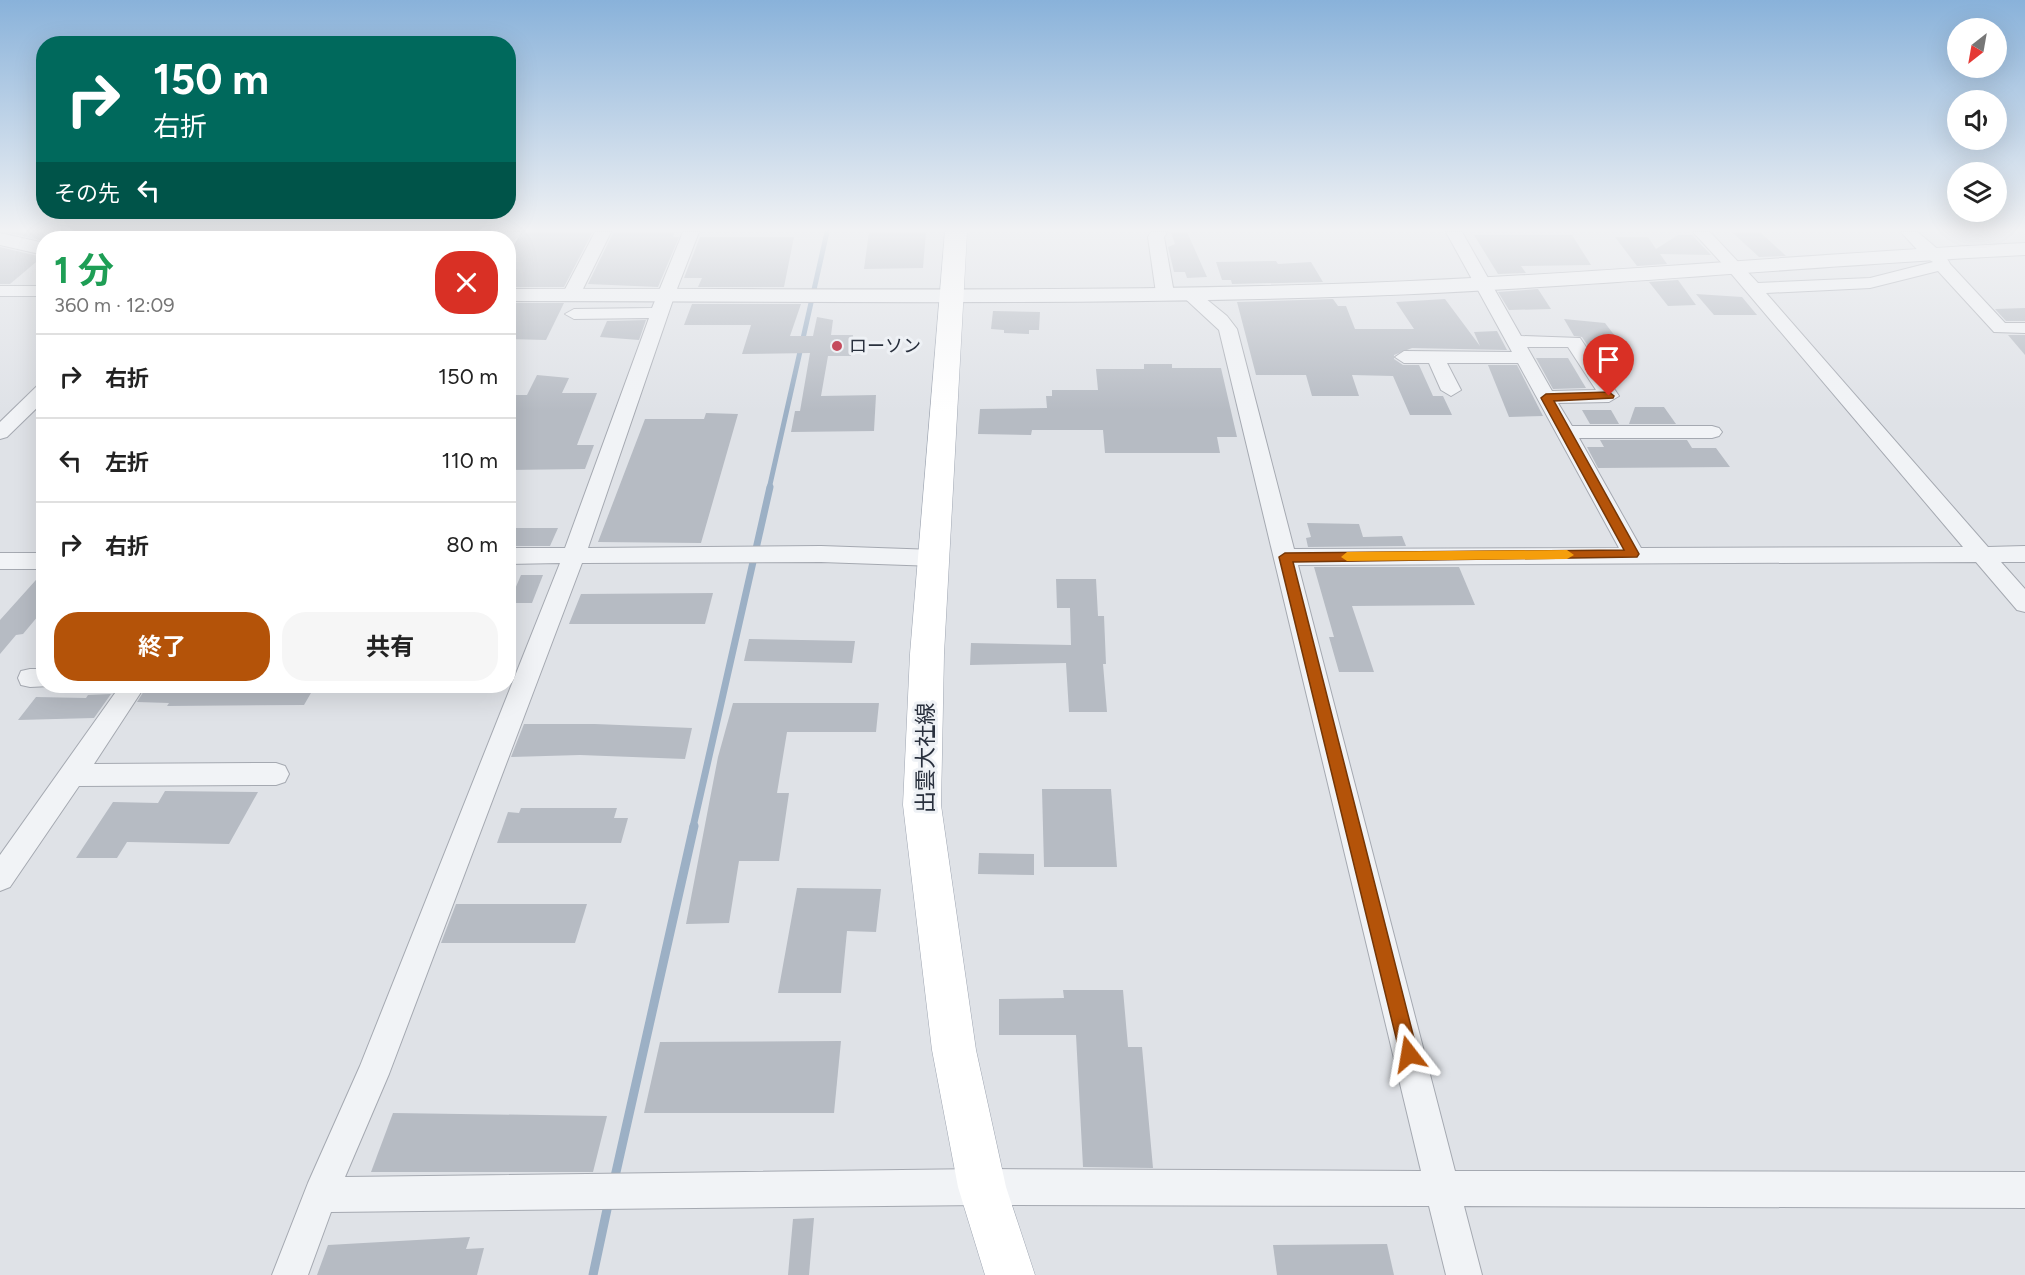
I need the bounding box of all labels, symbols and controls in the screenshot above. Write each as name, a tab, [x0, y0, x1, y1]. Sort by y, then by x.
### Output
north arrow	[1947, 18, 2007, 78]
map controls	[1947, 18, 2007, 222]
text: 150 m	[153, 54, 269, 105]
icon: right	[54, 60, 132, 138]
button: sound	[1947, 90, 2007, 150]
text: 右折	[153, 110, 207, 143]
button: layers	[1947, 162, 2007, 222]
icon: left	[132, 174, 165, 207]
text: その先	[54, 180, 120, 207]
text: 1 分	[54, 249, 114, 292]
button: close	[435, 251, 498, 314]
text: 360 m · 12:09	[54, 293, 175, 317]
pin	[1583, 334, 1634, 396]
place label: ローソン	[849, 335, 921, 357]
marker: ローソン	[830, 339, 844, 353]
icon: arrive	[1592, 343, 1625, 376]
icon: right	[54, 360, 87, 393]
text: 150 m	[438, 363, 498, 390]
text: 右折	[105, 365, 149, 392]
icon: left	[54, 444, 87, 477]
text: 110 m	[442, 447, 498, 474]
text: 左折	[105, 449, 149, 476]
icon: right	[54, 528, 87, 561]
text: 80 m	[446, 531, 498, 558]
text: 右折	[105, 533, 149, 560]
button: 終了	[54, 612, 270, 681]
button: 共有	[282, 612, 498, 681]
street label: 出雲大社線	[912, 703, 939, 813]
position arrow	[1377, 1022, 1441, 1086]

